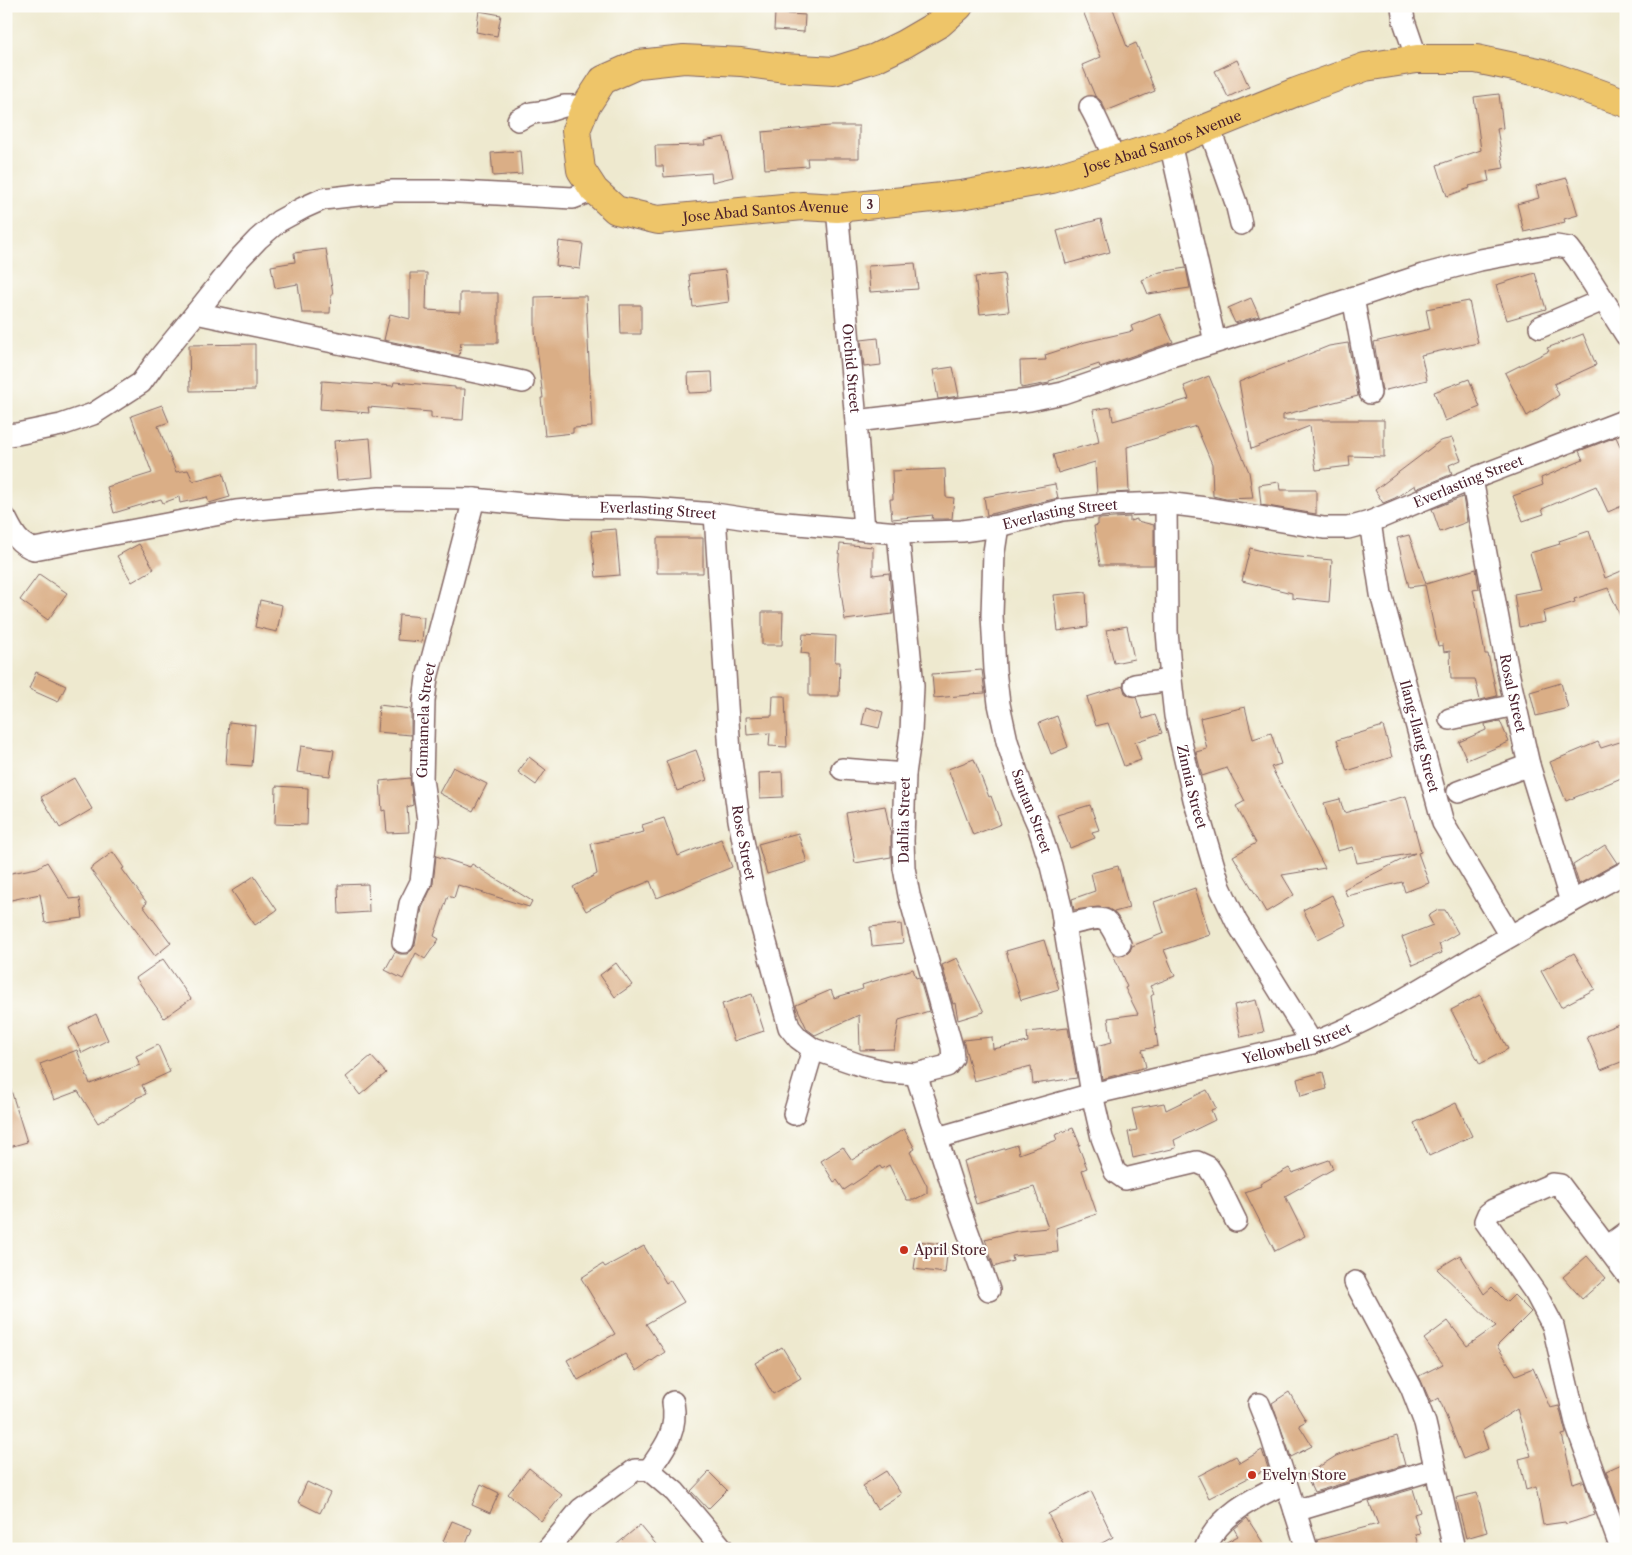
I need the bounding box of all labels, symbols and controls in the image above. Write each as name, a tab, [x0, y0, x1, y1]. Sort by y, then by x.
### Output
street label: Jose Abad Santos Avenue	[1079, 106, 1244, 178]
road number: 3	[861, 194, 879, 213]
street label: Jose Abad Santos Avenue	[680, 197, 850, 227]
street label: Orchid Street	[838, 323, 864, 414]
street label: Everlasting Street	[1411, 451, 1526, 512]
street label: Everlasting Street	[1001, 496, 1118, 534]
street label: Everlasting Street	[599, 498, 717, 523]
street label: Rosal Street	[1496, 652, 1530, 734]
street label: Gumamela Street	[413, 660, 440, 778]
street label: Ilang-Ilang Street	[1396, 678, 1443, 794]
street label: Zinnia Street	[1173, 743, 1211, 831]
street label: Santan Street	[1008, 767, 1055, 856]
street label: Dahlia Street	[894, 777, 914, 864]
street label: Rose Street	[728, 804, 760, 882]
street label: Yellowbell Street	[1240, 1019, 1354, 1068]
place label: April Store	[913, 1241, 987, 1259]
marker: April Store	[898, 1244, 910, 1256]
place label: Evelyn Store	[1262, 1466, 1347, 1484]
marker: Evelyn Store	[1246, 1469, 1258, 1481]

